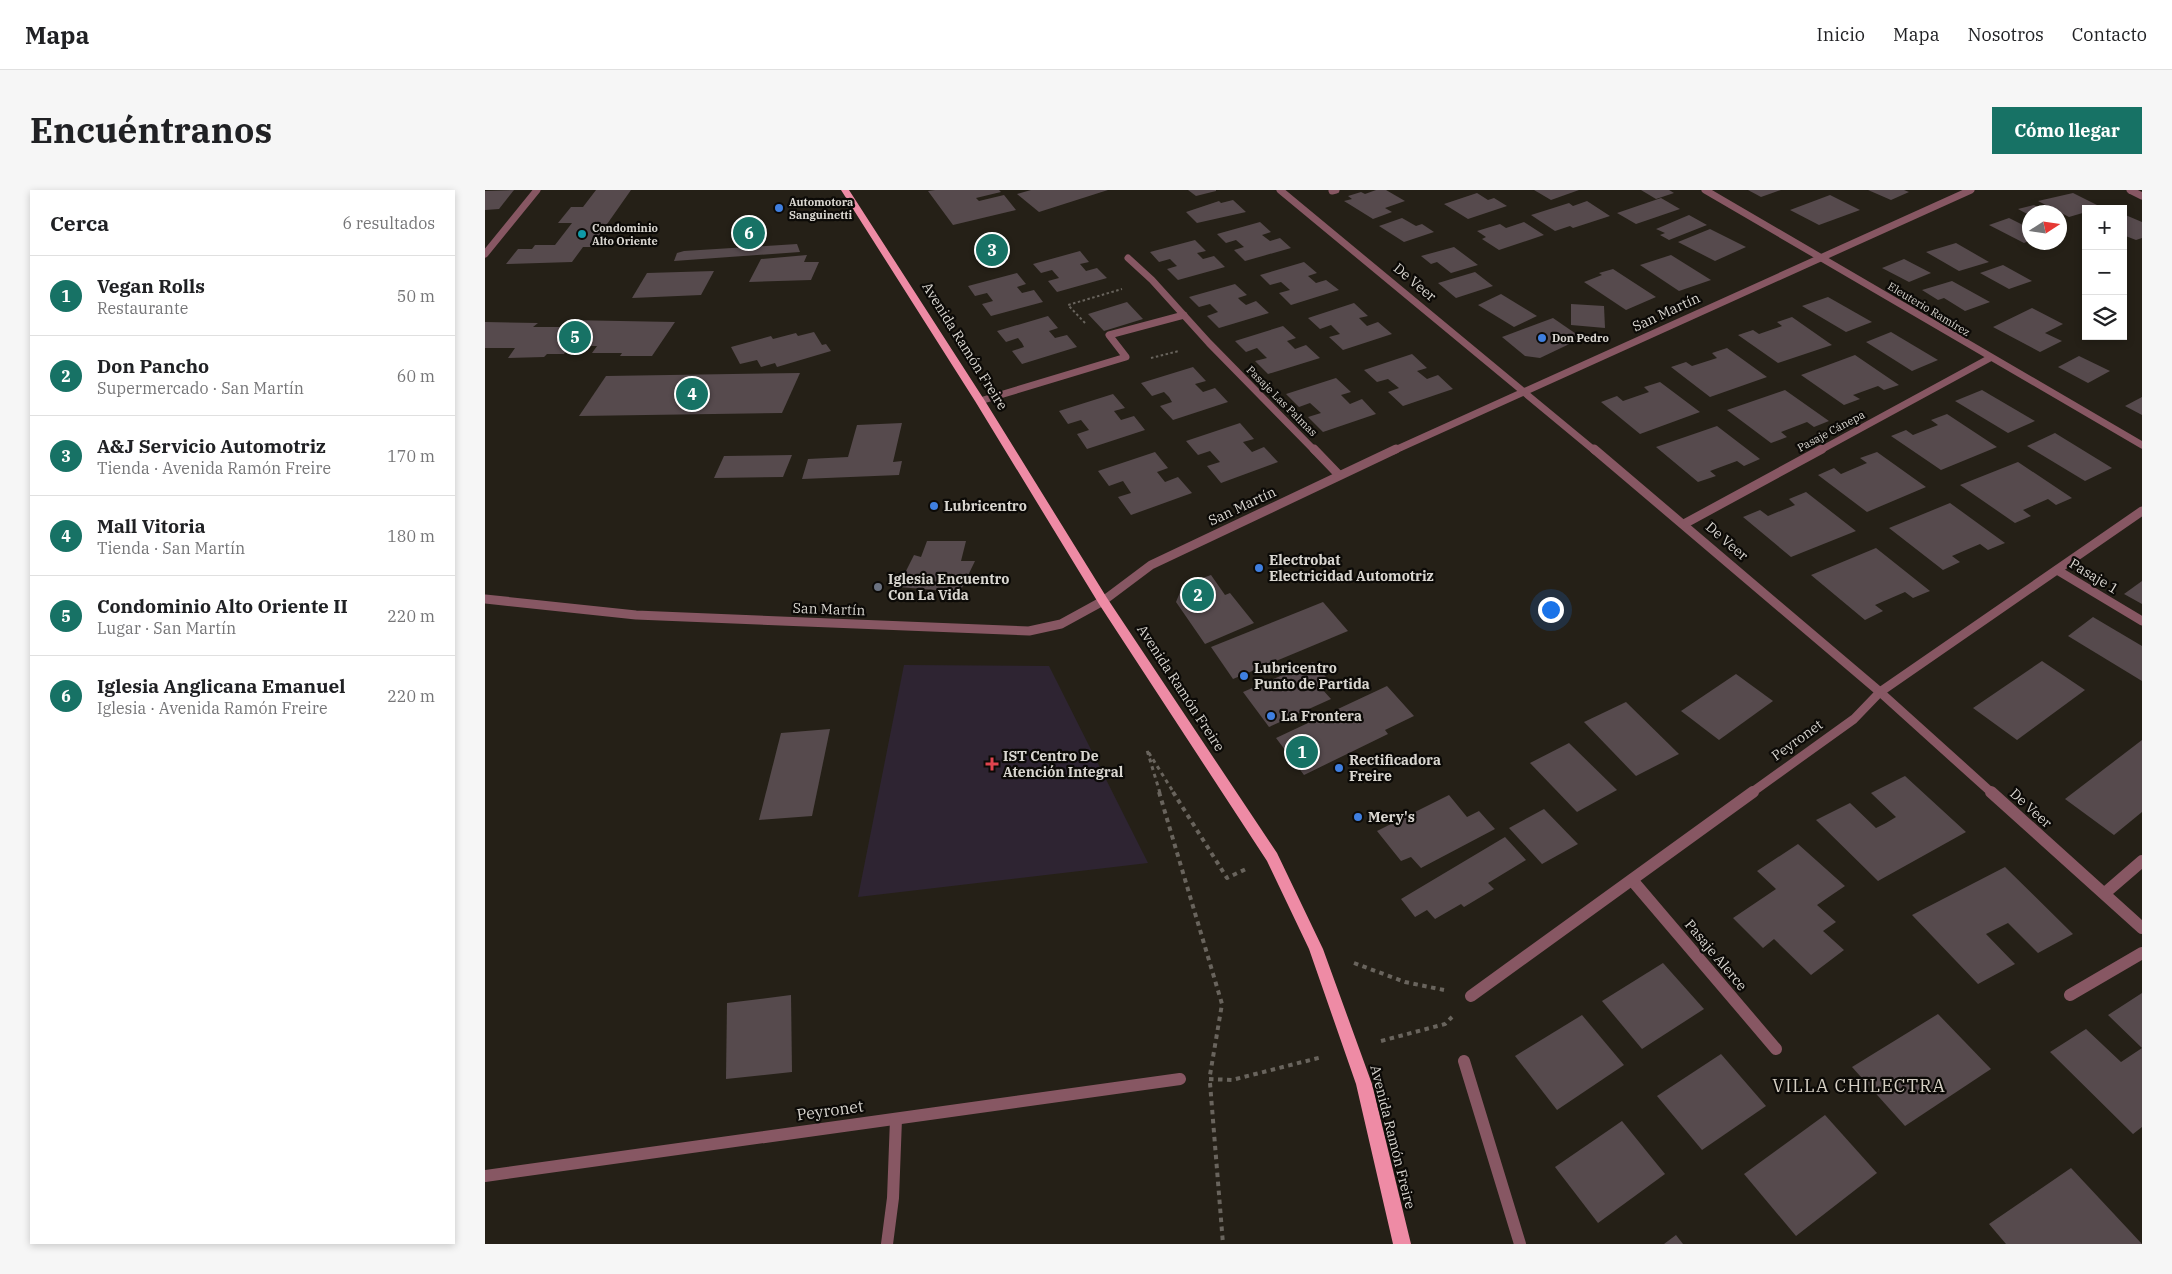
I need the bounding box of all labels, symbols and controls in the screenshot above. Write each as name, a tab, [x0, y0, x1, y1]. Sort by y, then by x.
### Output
text: Mapa	[25, 19, 89, 51]
text: Inicio	[1817, 23, 1865, 46]
text: Mapa	[1893, 23, 1940, 46]
text: Nosotros	[1968, 23, 2044, 46]
text: Contacto	[2072, 23, 2147, 46]
text: Encuéntranos	[30, 107, 272, 153]
button: Cómo llegar	[1992, 107, 2142, 154]
place label: Automotora Sanguinetti	[789, 195, 853, 222]
marker: Automotora Sanguinetti	[773, 202, 785, 214]
north arrow	[2022, 205, 2067, 250]
map controls	[2082, 205, 2127, 340]
button: +	[2082, 205, 2127, 250]
text: Cerca	[50, 209, 109, 237]
text: 6 resultados	[343, 213, 435, 233]
pin: 6	[733, 214, 765, 252]
place label: Condominio Alto Oriente	[592, 221, 658, 248]
marker: Condominio Alto Oriente	[576, 228, 588, 240]
pin: 3	[976, 231, 1008, 269]
button: −	[2082, 250, 2127, 295]
street label: De Veer	[1390, 259, 1441, 306]
text: Vegan Rolls	[97, 274, 205, 298]
street label: Avenida Ramón Freire	[918, 279, 1012, 413]
street label: Eleuterio Ramírez	[1885, 279, 1973, 339]
text: 1	[61, 286, 71, 306]
text: 50 m	[397, 286, 435, 306]
street label: San Martín	[1629, 288, 1703, 335]
button: layers	[2082, 295, 2127, 340]
text: Restaurante	[97, 298, 188, 318]
pin: 5	[559, 318, 591, 356]
place label: Don Pedro	[1552, 331, 1609, 345]
marker: Don Pedro	[1536, 332, 1548, 344]
text: Don Pancho	[97, 354, 209, 378]
street label: Pasaje Las Palmas	[1244, 363, 1320, 439]
text: 2	[61, 366, 71, 386]
text: 60 m	[397, 366, 435, 386]
pin: 4	[676, 375, 708, 413]
text: Supermercado · San Martín	[97, 378, 304, 398]
street label: Pasaje Cánepa	[1795, 407, 1867, 455]
text: A&J Servicio Automotriz	[97, 434, 326, 458]
text: 3	[61, 446, 71, 466]
text: 170 m	[387, 446, 435, 466]
text: Tienda · Avenida Ramón Freire	[97, 458, 331, 478]
street label: San Martín	[1205, 482, 1279, 529]
place label: Lubricentro	[944, 497, 1027, 515]
marker: Lubricentro	[928, 500, 940, 512]
text: Mall Vitoria	[97, 514, 206, 538]
street label: De Veer	[1702, 518, 1753, 565]
text: 4	[61, 526, 71, 546]
text: 180 m	[387, 526, 435, 546]
text: Tienda · San Martín	[97, 538, 245, 558]
place label: Electrobat Electricidad Automotriz	[1269, 551, 1434, 585]
street label: Pasaje 1	[2066, 554, 2122, 598]
marker: Electrobat Electricidad Automotriz	[1253, 562, 1265, 574]
place label: Iglesia Encuentro Con La Vida	[888, 570, 1010, 604]
pin: 2	[1182, 576, 1214, 614]
marker: Iglesia Encuentro Con La Vida	[872, 581, 884, 593]
text: Condominio Alto Oriente II	[97, 594, 348, 618]
your location	[1538, 597, 1564, 623]
street label: San Martín	[792, 599, 866, 619]
text: 5	[61, 606, 71, 626]
text: 220 m	[387, 606, 435, 626]
text: Lugar · San Martín	[97, 618, 236, 638]
street label: Avenida Ramón Freire	[1133, 621, 1229, 755]
place label: Lubricentro Punto de Partida	[1254, 659, 1370, 693]
marker: Lubricentro Punto de Partida	[1238, 670, 1250, 682]
text: Iglesia Anglicana Emanuel	[97, 674, 345, 698]
text: 6	[61, 686, 71, 706]
text: 220 m	[387, 686, 435, 706]
text: Iglesia · Avenida Ramón Freire	[97, 698, 327, 718]
place label: La Frontera	[1281, 707, 1362, 725]
marker: La Frontera	[1265, 710, 1277, 722]
street label: Peyronet	[1768, 715, 1826, 765]
pin: 1	[1286, 733, 1318, 771]
place label: IST Centro De Atención Integral	[1003, 747, 1124, 781]
place label: Rectificadora Freire	[1349, 751, 1441, 785]
marker: IST Centro De Atención Integral	[985, 757, 999, 771]
marker: Rectificadora Freire	[1333, 762, 1345, 774]
street label: De Veer	[2006, 784, 2056, 832]
place label: Mery's	[1368, 808, 1415, 826]
marker: Mery's	[1352, 811, 1364, 823]
street label: Pasaje Alerce	[1681, 916, 1751, 994]
street label: Avenida Ramón Freire	[1366, 1063, 1420, 1211]
district label: VILLA CHILECTRA	[1772, 1074, 1946, 1097]
street label: Peyronet	[795, 1095, 865, 1125]

